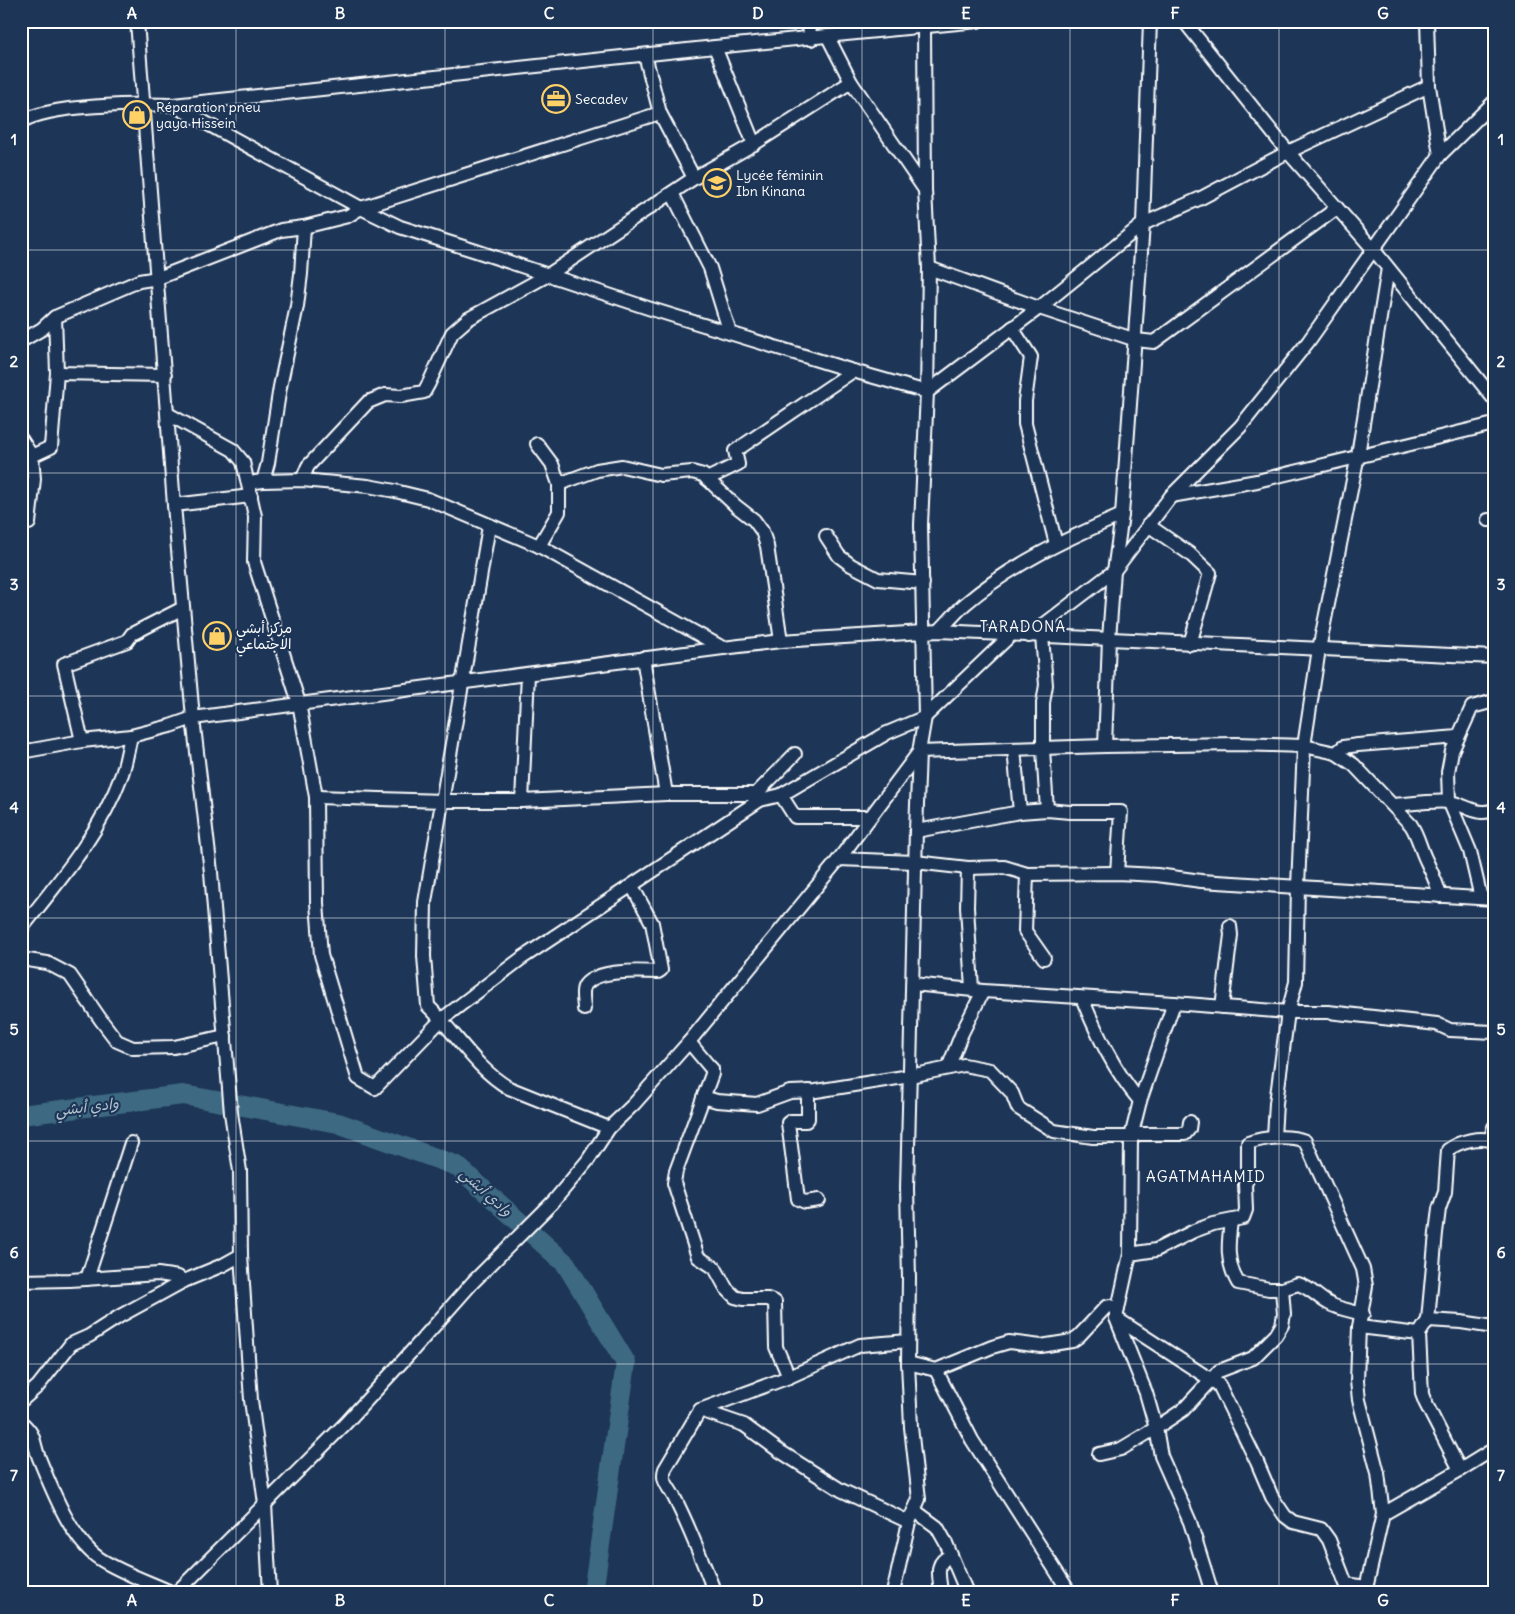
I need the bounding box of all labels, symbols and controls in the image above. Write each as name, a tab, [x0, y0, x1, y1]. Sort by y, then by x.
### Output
text: A	[127, 3, 137, 23]
text: B	[335, 3, 346, 23]
text: C	[544, 3, 555, 23]
text: D	[752, 3, 764, 23]
text: E	[961, 3, 971, 23]
text: F	[1170, 3, 1180, 23]
text: G	[1377, 3, 1389, 23]
office icon: Secadev	[541, 84, 571, 114]
place label: Secadev	[575, 90, 628, 108]
place label: Réparation pneu yaya Hissein	[156, 98, 261, 132]
shop icon: Réparation pneu yaya Hissein	[122, 100, 152, 130]
text: 1	[11, 129, 17, 149]
text: 1	[1498, 129, 1504, 149]
place label: Lycée féminin Ibn Kinana	[736, 166, 823, 200]
school or university icon: Lycée féminin Ibn Kinana	[702, 168, 732, 198]
text: 2	[10, 351, 19, 371]
text: 2	[1497, 351, 1506, 371]
text: 3	[9, 574, 19, 594]
text: 3	[1496, 574, 1506, 594]
district label: TARADONA	[980, 617, 1066, 636]
place label: مركز أبشي الاجتماعي	[236, 619, 292, 657]
shop icon: مركز أبشي الاجتماعي	[202, 621, 232, 651]
text: 4	[9, 797, 19, 817]
text: 4	[1496, 797, 1506, 817]
text: 5	[9, 1019, 19, 1039]
text: 5	[1496, 1019, 1506, 1039]
water label: وادي أبشي	[54, 1093, 120, 1124]
water label: وادي أبشي	[454, 1163, 516, 1223]
district label: AGATMAHAMID	[1146, 1167, 1266, 1186]
text: 6	[9, 1242, 19, 1262]
text: 6	[1496, 1242, 1506, 1262]
text: 7	[10, 1465, 18, 1485]
text: 7	[1497, 1465, 1505, 1485]
text: A	[127, 1590, 137, 1610]
text: B	[335, 1590, 346, 1610]
text: C	[544, 1590, 555, 1610]
text: D	[752, 1590, 764, 1610]
text: E	[961, 1590, 971, 1610]
text: F	[1170, 1590, 1180, 1610]
text: G	[1377, 1590, 1389, 1610]

